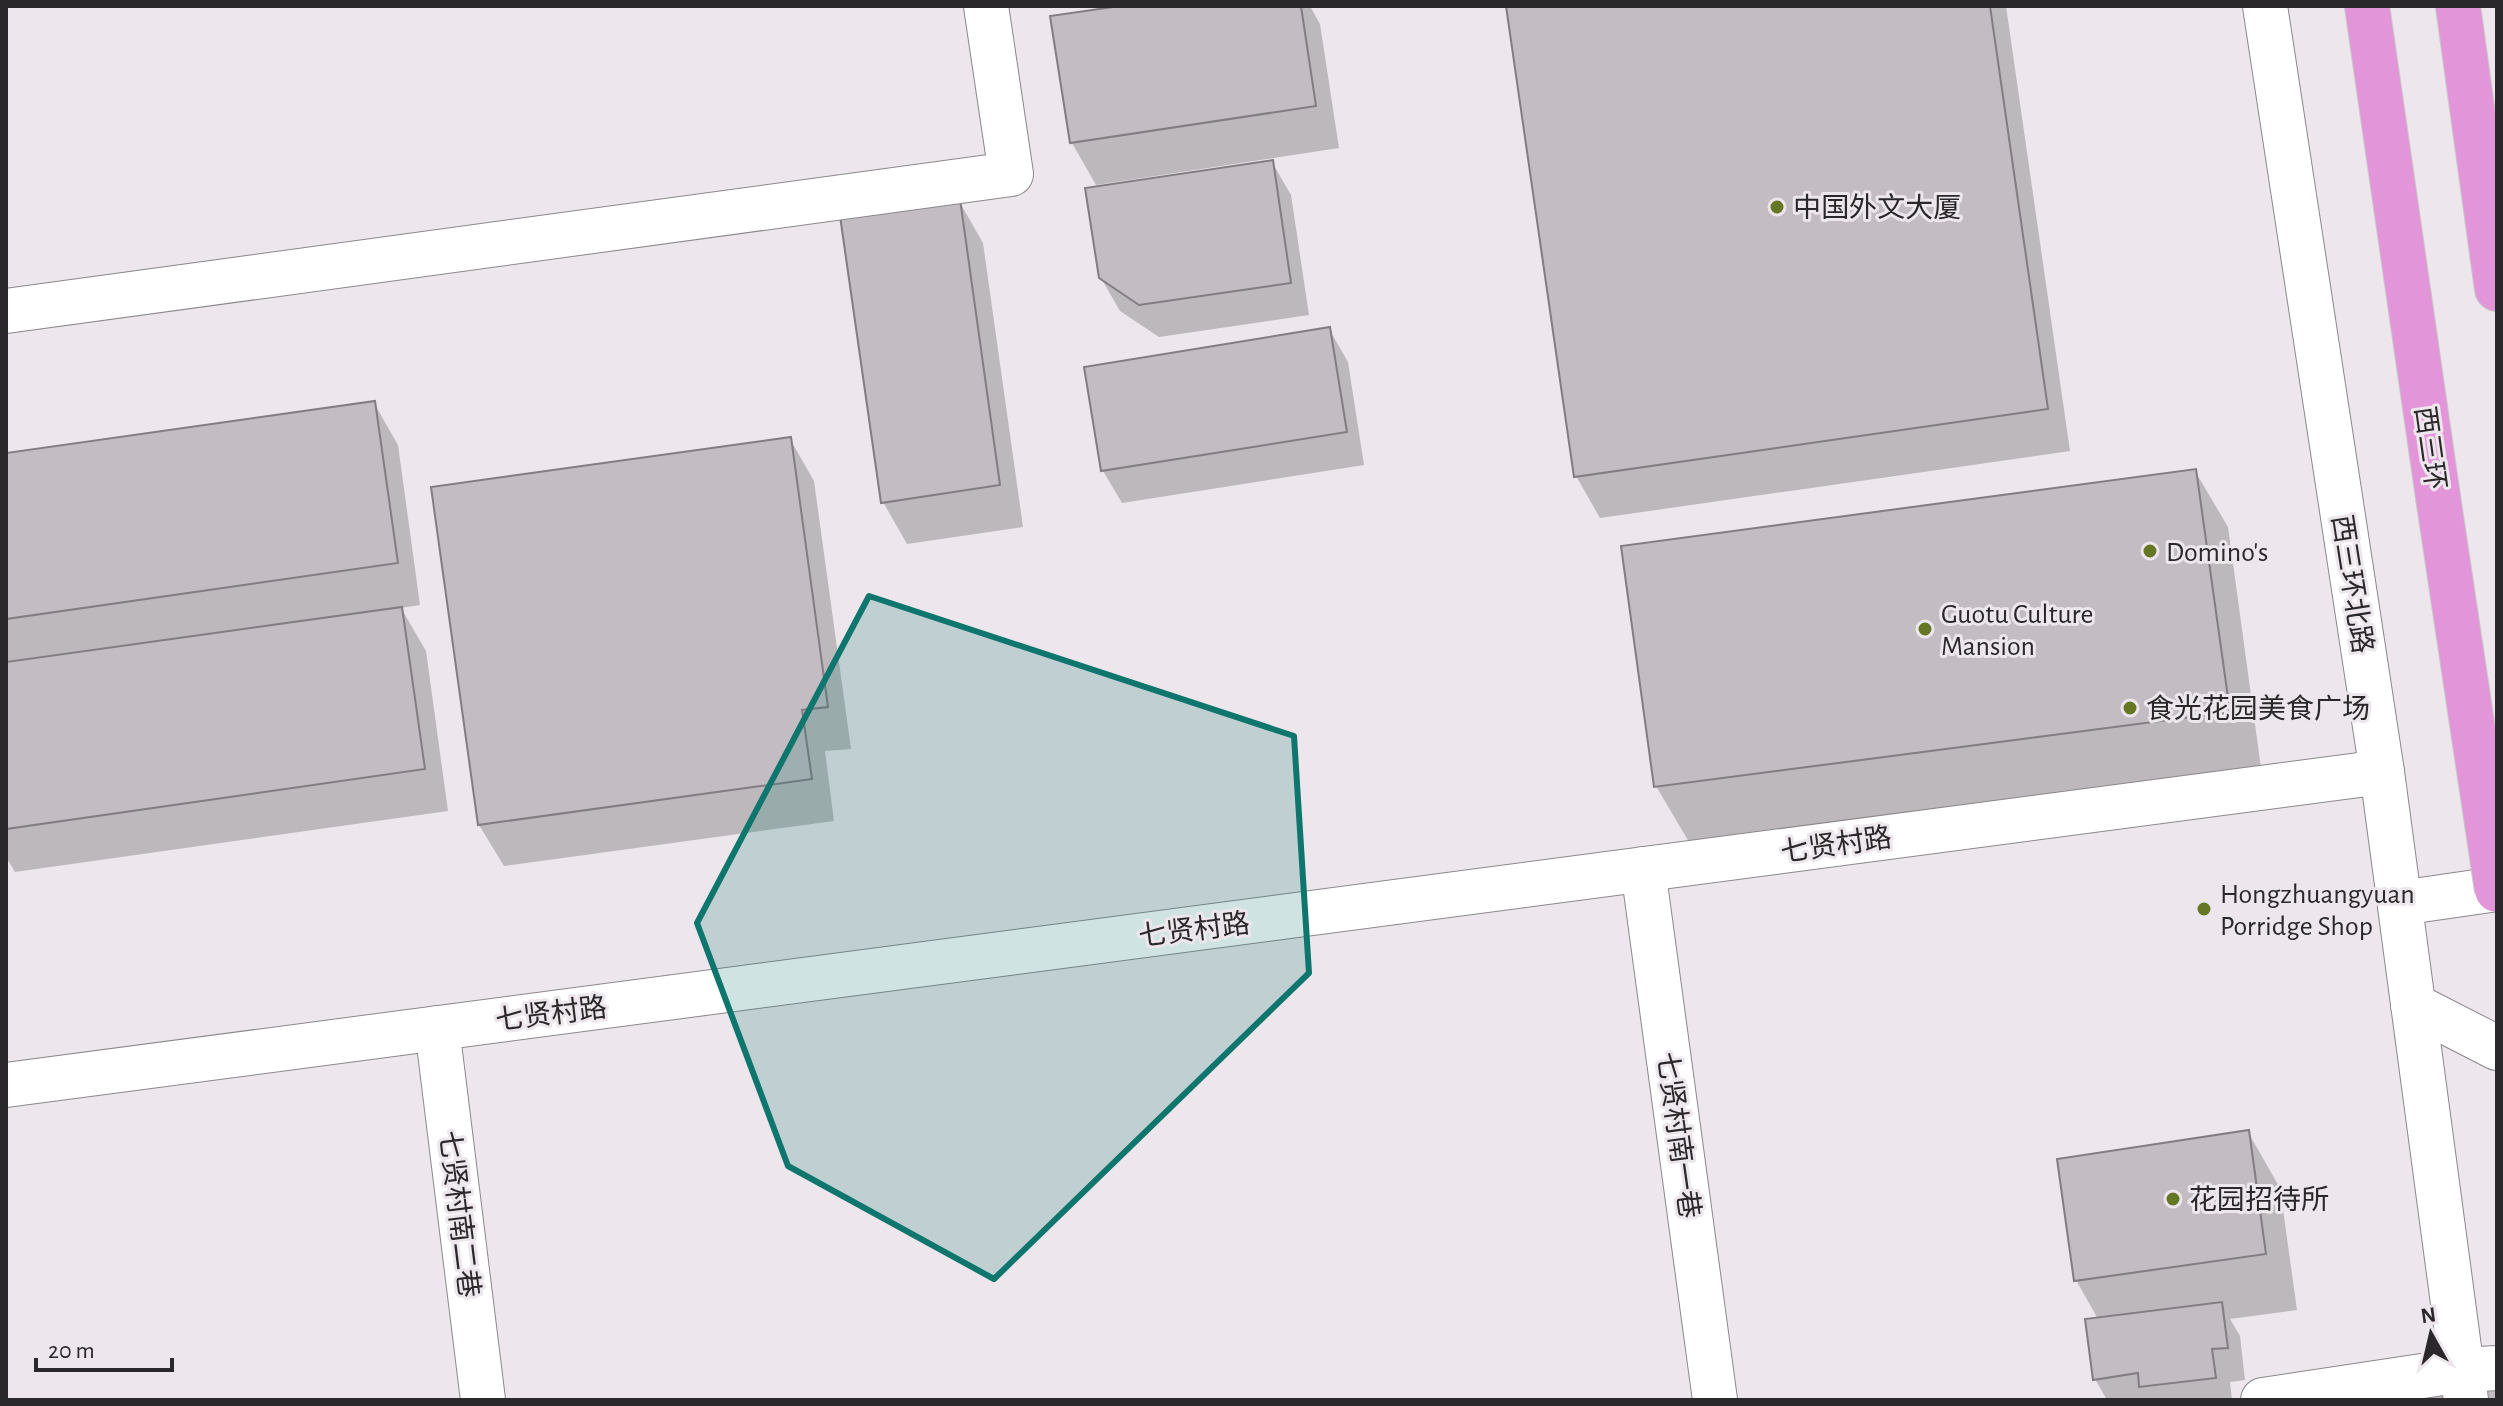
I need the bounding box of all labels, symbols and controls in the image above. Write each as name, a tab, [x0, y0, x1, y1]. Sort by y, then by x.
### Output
place label: 中国外文大厦	[1793, 193, 1961, 223]
marker: 中国外文大厦	[1768, 198, 1786, 216]
street label: 西三环	[2409, 405, 2449, 492]
street label: 西三环北路	[2326, 513, 2378, 656]
place label: Domino's	[2166, 539, 2268, 567]
marker: Domino's	[2141, 542, 2159, 560]
place label: Guotu Culture Mansion	[1941, 601, 2093, 661]
marker: Guotu Culture Mansion	[1916, 620, 1934, 638]
place label: 食光花园美食广场	[2146, 694, 2370, 724]
marker: 食光花园美食广场	[2121, 699, 2139, 717]
street label: 七贤村路	[1779, 822, 1894, 868]
place label: Hongzhuangyuan Porridge Shop	[2220, 881, 2415, 941]
marker: Hongzhuangyuan Porridge Shop	[2195, 900, 2213, 918]
street label: 七贤村路	[1137, 908, 1252, 952]
street label: 七贤村路	[494, 992, 609, 1036]
street label: 七贤村南一巷	[1651, 1050, 1705, 1220]
street label: 七贤村南二巷	[434, 1129, 484, 1299]
place label: 花园招待所	[2189, 1185, 2329, 1215]
marker: 花园招待所	[2164, 1190, 2182, 1208]
north arrow	[2391, 1294, 2471, 1374]
text: N	[2419, 1303, 2437, 1327]
scale bar	[36, 1322, 172, 1372]
text: 20 m	[48, 1339, 95, 1363]

